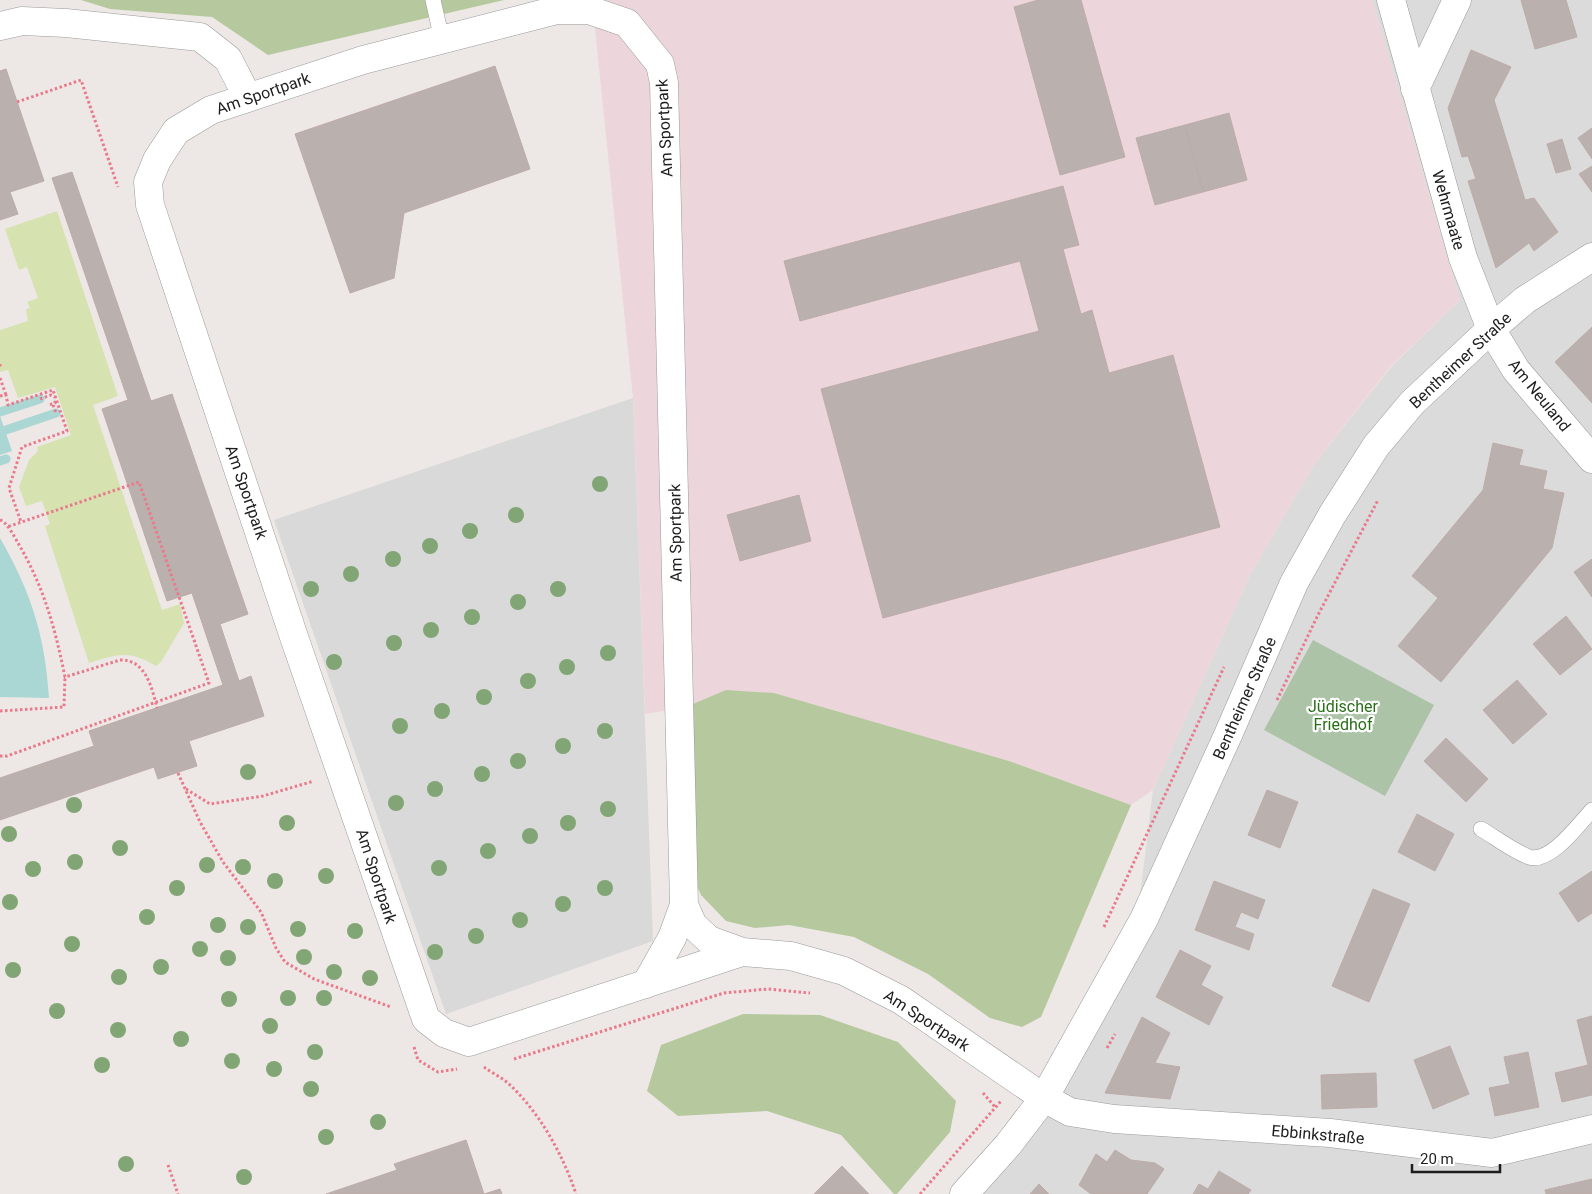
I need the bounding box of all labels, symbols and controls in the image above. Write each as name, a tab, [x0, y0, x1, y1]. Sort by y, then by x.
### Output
street label: Am Sportpark	[214, 68, 314, 118]
street label: Am Sportpark	[652, 77, 677, 178]
street label: Wehrmaate	[1428, 168, 1469, 252]
street label: Bentheimer Straße	[1406, 308, 1515, 412]
street label: Am Neuland	[1505, 355, 1575, 435]
street label: Am Sportpark	[222, 443, 272, 543]
street label: Am Sportpark	[665, 483, 686, 582]
street label: Bentheimer Straße	[1209, 634, 1280, 762]
park label: Jüdischer Friedhof	[1308, 697, 1379, 734]
street label: Am Sportpark	[352, 826, 401, 927]
street label: Am Sportpark	[880, 986, 974, 1056]
street label: Ebbinkstraße	[1271, 1121, 1365, 1148]
scale bar	[1412, 1142, 1500, 1174]
text: 20 m	[1420, 1150, 1454, 1168]

